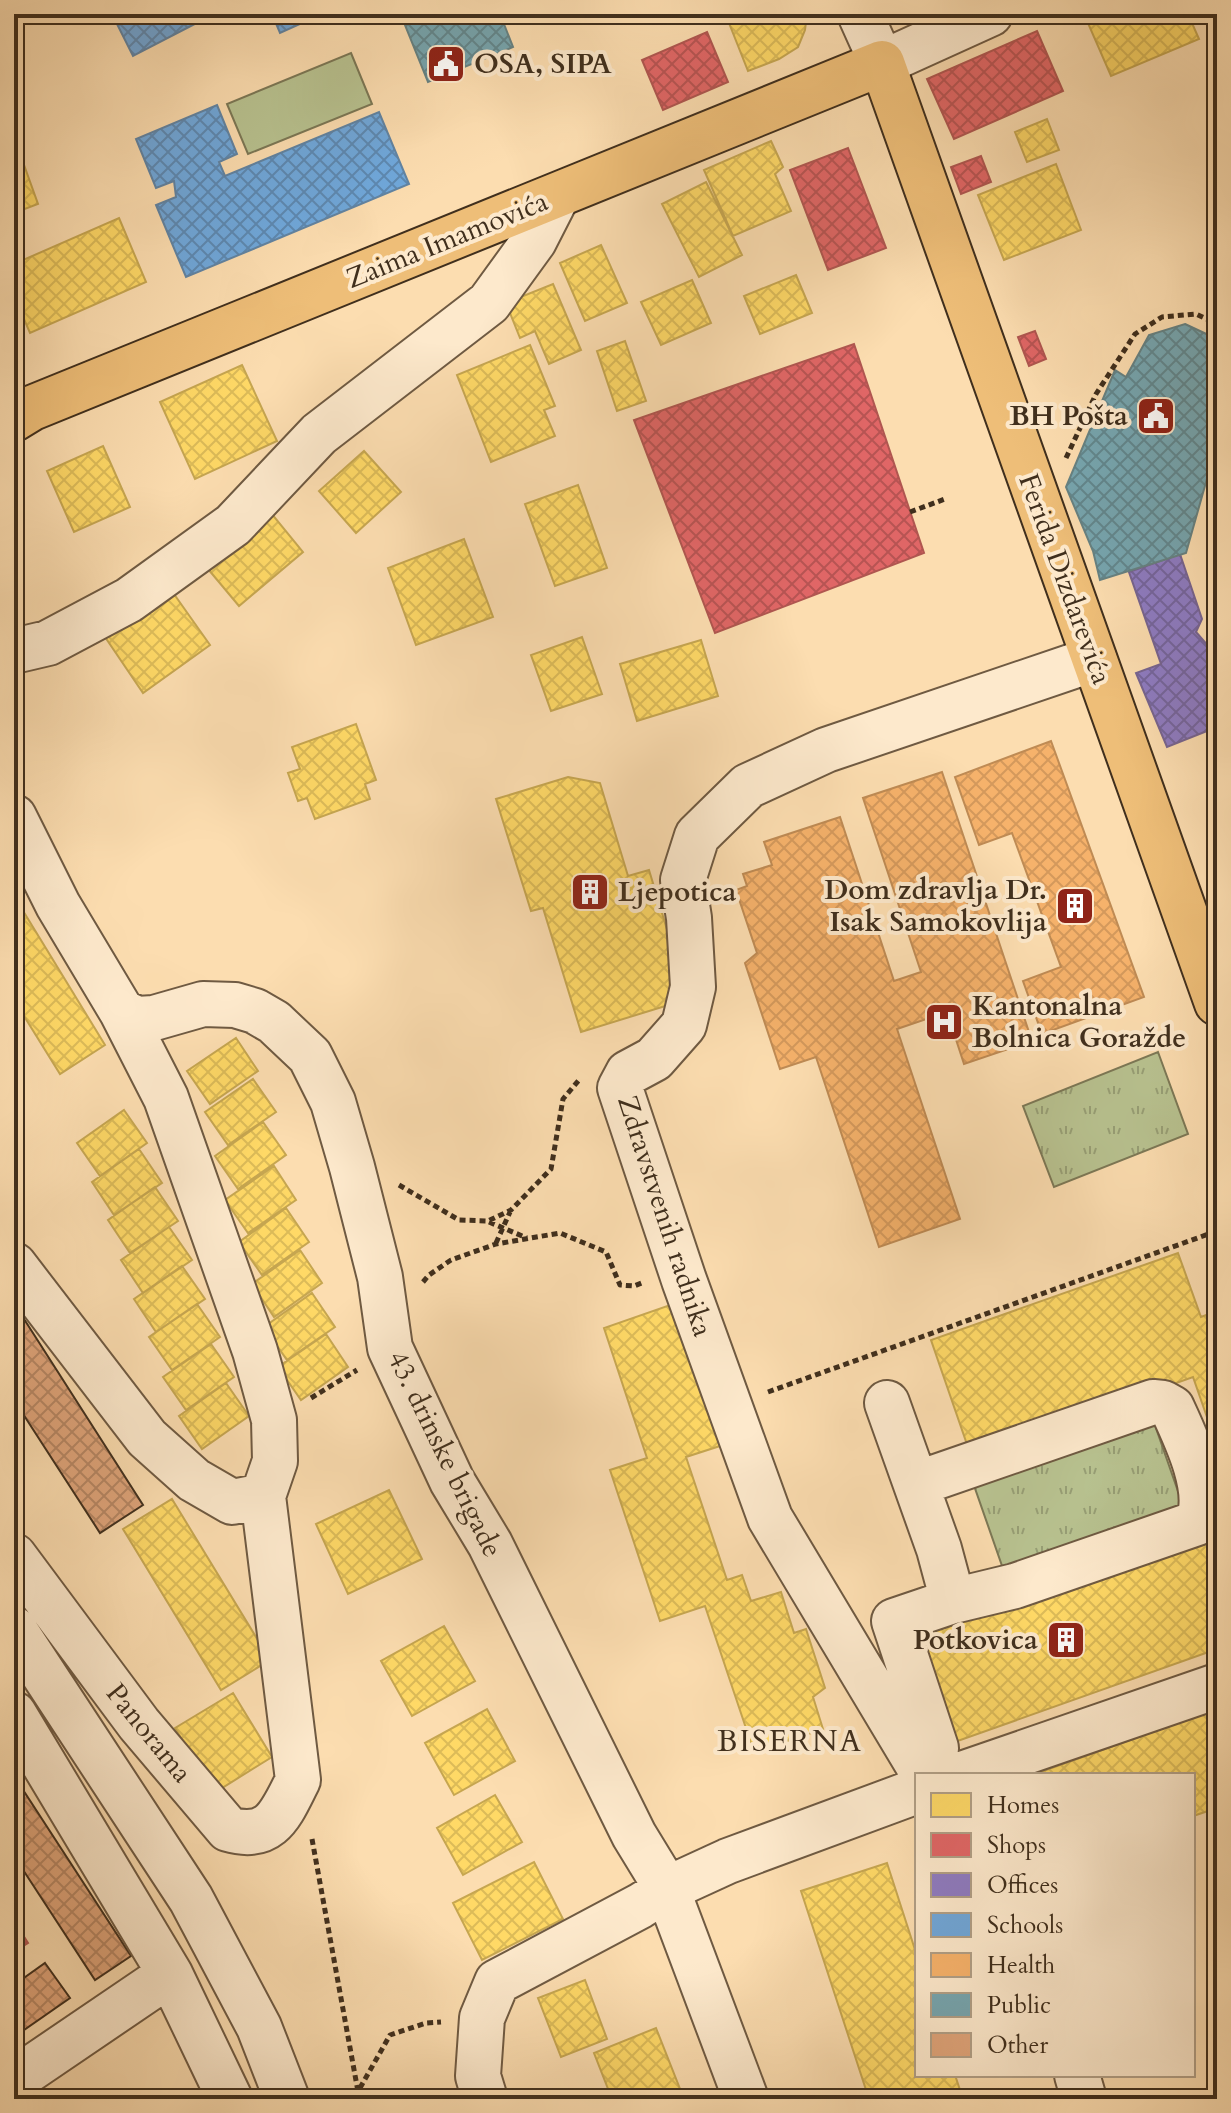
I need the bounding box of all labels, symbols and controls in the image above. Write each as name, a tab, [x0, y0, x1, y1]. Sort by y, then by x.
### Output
public building icon: OSA, SIPA	[425, 43, 467, 85]
place label: OSA, SIPA	[474, 45, 611, 83]
street label: Zaima Imamovića	[341, 182, 553, 298]
public building icon: BH Pošta	[1135, 395, 1177, 437]
place label: BH Pošta	[1009, 397, 1128, 435]
street label: Ferida Dizdarevića	[1009, 469, 1121, 689]
building icon: Ljepotica	[569, 871, 611, 913]
place label: Dom zdravlja Dr. Isak Samokovlija	[824, 871, 1047, 941]
place label: Ljepotica	[618, 873, 737, 911]
building icon: Dom zdravlja Dr. Isak Samokovlija	[1054, 885, 1096, 927]
place label: Kantonalna Bolnica Goražde	[972, 987, 1186, 1057]
hospital icon: Kantonalna Bolnica Goražde	[923, 1001, 965, 1043]
street label: Zdravstvenih radnika	[608, 1091, 722, 1341]
street label: 43. drinske brigade	[379, 1344, 511, 1564]
building icon: Potkovica	[1045, 1619, 1087, 1661]
place label: Potkovica	[913, 1621, 1038, 1659]
street label: Panorama	[97, 1675, 201, 1791]
district label: BISERNA	[717, 1721, 863, 1762]
legend	[915, 1773, 1195, 2077]
text: Homes	[987, 1789, 1059, 1822]
text: Shops	[987, 1829, 1046, 1862]
text: Offices	[987, 1869, 1058, 1902]
text: Schools	[987, 1909, 1063, 1942]
text: Health	[987, 1949, 1055, 1982]
text: Public	[987, 1989, 1051, 2022]
text: Other	[987, 2029, 1048, 2062]

